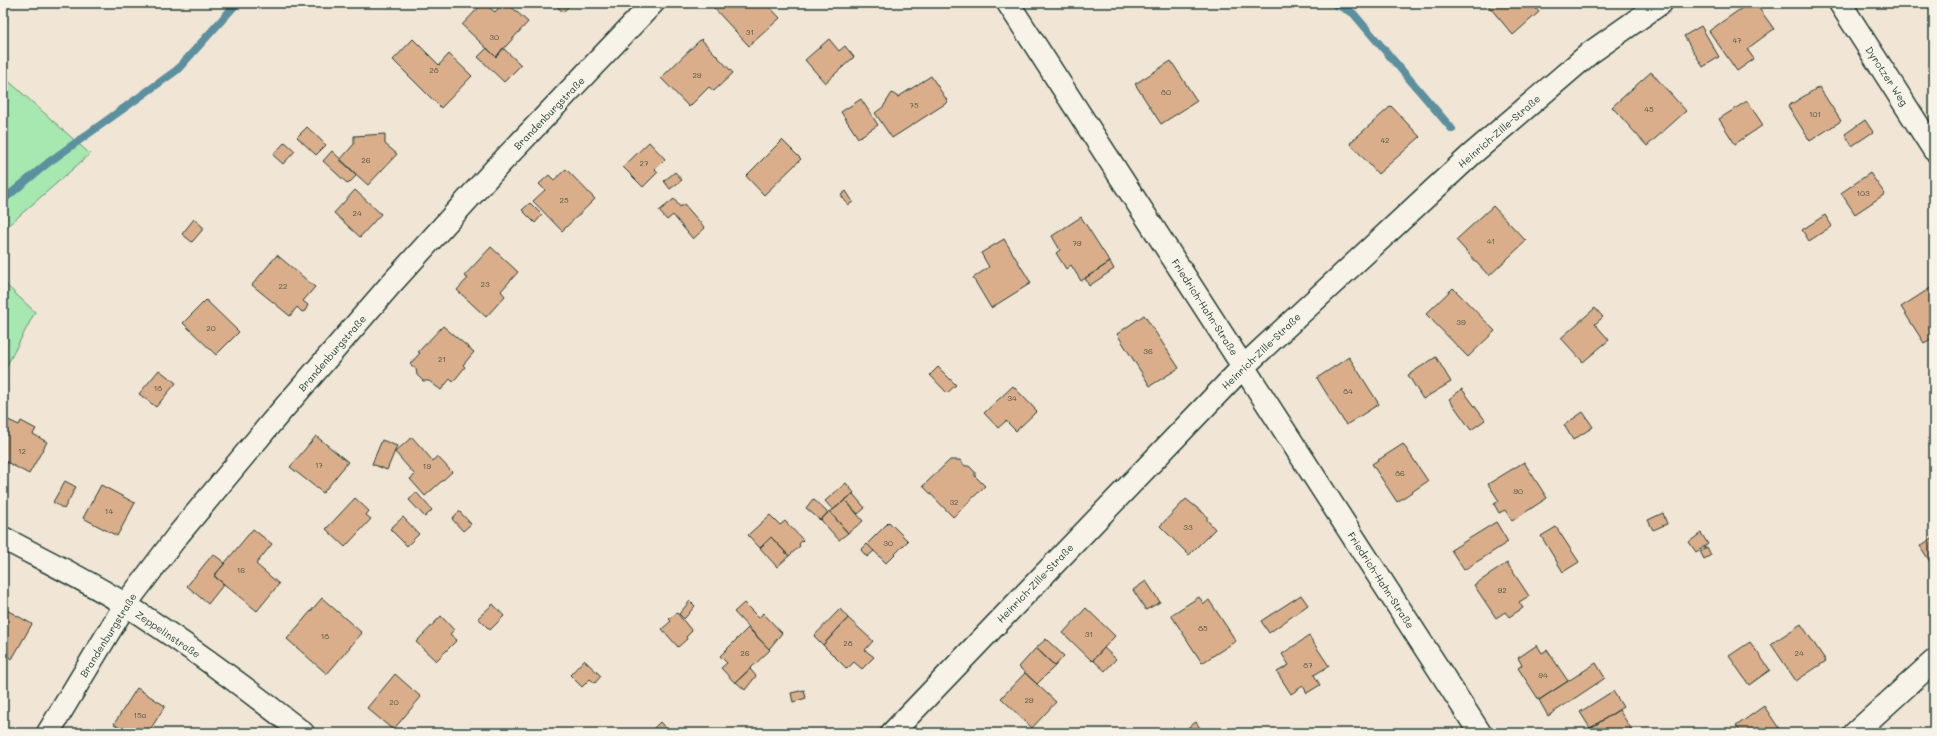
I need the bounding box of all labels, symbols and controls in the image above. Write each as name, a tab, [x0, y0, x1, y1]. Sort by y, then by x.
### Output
house number: 31	[746, 27, 754, 37]
house number: 30	[489, 32, 499, 42]
house number: 47	[1732, 35, 1742, 45]
street label: Dyrotzer Weg	[1863, 44, 1912, 109]
house number: 28	[429, 65, 439, 75]
house number: 29	[692, 70, 702, 80]
street label: Brandenburgstraße	[510, 73, 588, 153]
house number: 80	[1161, 87, 1171, 97]
street label: Heinrich-Zille-Straße	[1455, 91, 1543, 171]
house number: 75	[909, 100, 919, 110]
house number: 45	[1644, 104, 1654, 114]
house number: 101	[1809, 109, 1821, 119]
house number: 42	[1380, 135, 1390, 145]
house number: 26	[361, 155, 371, 165]
house number: 27	[640, 158, 649, 168]
house number: 103	[1856, 188, 1870, 198]
house number: 25	[559, 195, 569, 205]
house number: 24	[352, 208, 362, 218]
house number: 41	[1487, 236, 1495, 246]
house number: 79	[1072, 238, 1082, 248]
street label: Friedrich-Hahn-Straße	[1168, 256, 1242, 358]
house number: 23	[480, 279, 490, 289]
house number: 22	[279, 281, 287, 291]
street label: Heinrich-Zille-Straße	[1218, 310, 1304, 392]
street label: Brandenburgstraße	[295, 312, 369, 394]
house number: 39	[1456, 317, 1466, 327]
house number: 20	[206, 323, 216, 333]
house number: 36	[1143, 346, 1153, 356]
house number: 21	[438, 354, 446, 364]
house number: 18	[154, 383, 162, 393]
house number: 84	[1343, 386, 1353, 396]
house number: 34	[1007, 393, 1017, 403]
house number: 12	[18, 446, 26, 456]
house number: 17	[315, 460, 324, 470]
house number: 19	[423, 461, 431, 471]
house number: 86	[1395, 468, 1405, 478]
house number: 90	[1513, 486, 1523, 496]
house number: 32	[949, 497, 959, 507]
house number: 14	[105, 506, 113, 516]
house number: 33	[1183, 522, 1193, 532]
street label: Friedrich-Hahn-Straße	[1344, 529, 1418, 631]
house number: 30	[883, 538, 893, 548]
street label: Heinrich-Zille-Straße	[994, 540, 1076, 626]
house number: 16	[237, 565, 245, 575]
house number: 92	[1497, 585, 1507, 595]
street label: Brandenburgstraße	[76, 590, 140, 680]
street label: Zeppelinstraße	[133, 607, 203, 661]
house number: 85	[1198, 623, 1208, 633]
house number: 31	[1085, 629, 1093, 639]
house number: 18	[321, 631, 329, 641]
house number: 28	[843, 638, 853, 648]
house number: 26	[740, 648, 750, 658]
house number: 24	[1794, 648, 1804, 658]
house number: 87	[1303, 660, 1313, 670]
house number: 94	[1538, 670, 1548, 680]
house number: 29	[1024, 695, 1034, 705]
house number: 20	[389, 697, 399, 707]
house number: 15a	[133, 710, 147, 720]

